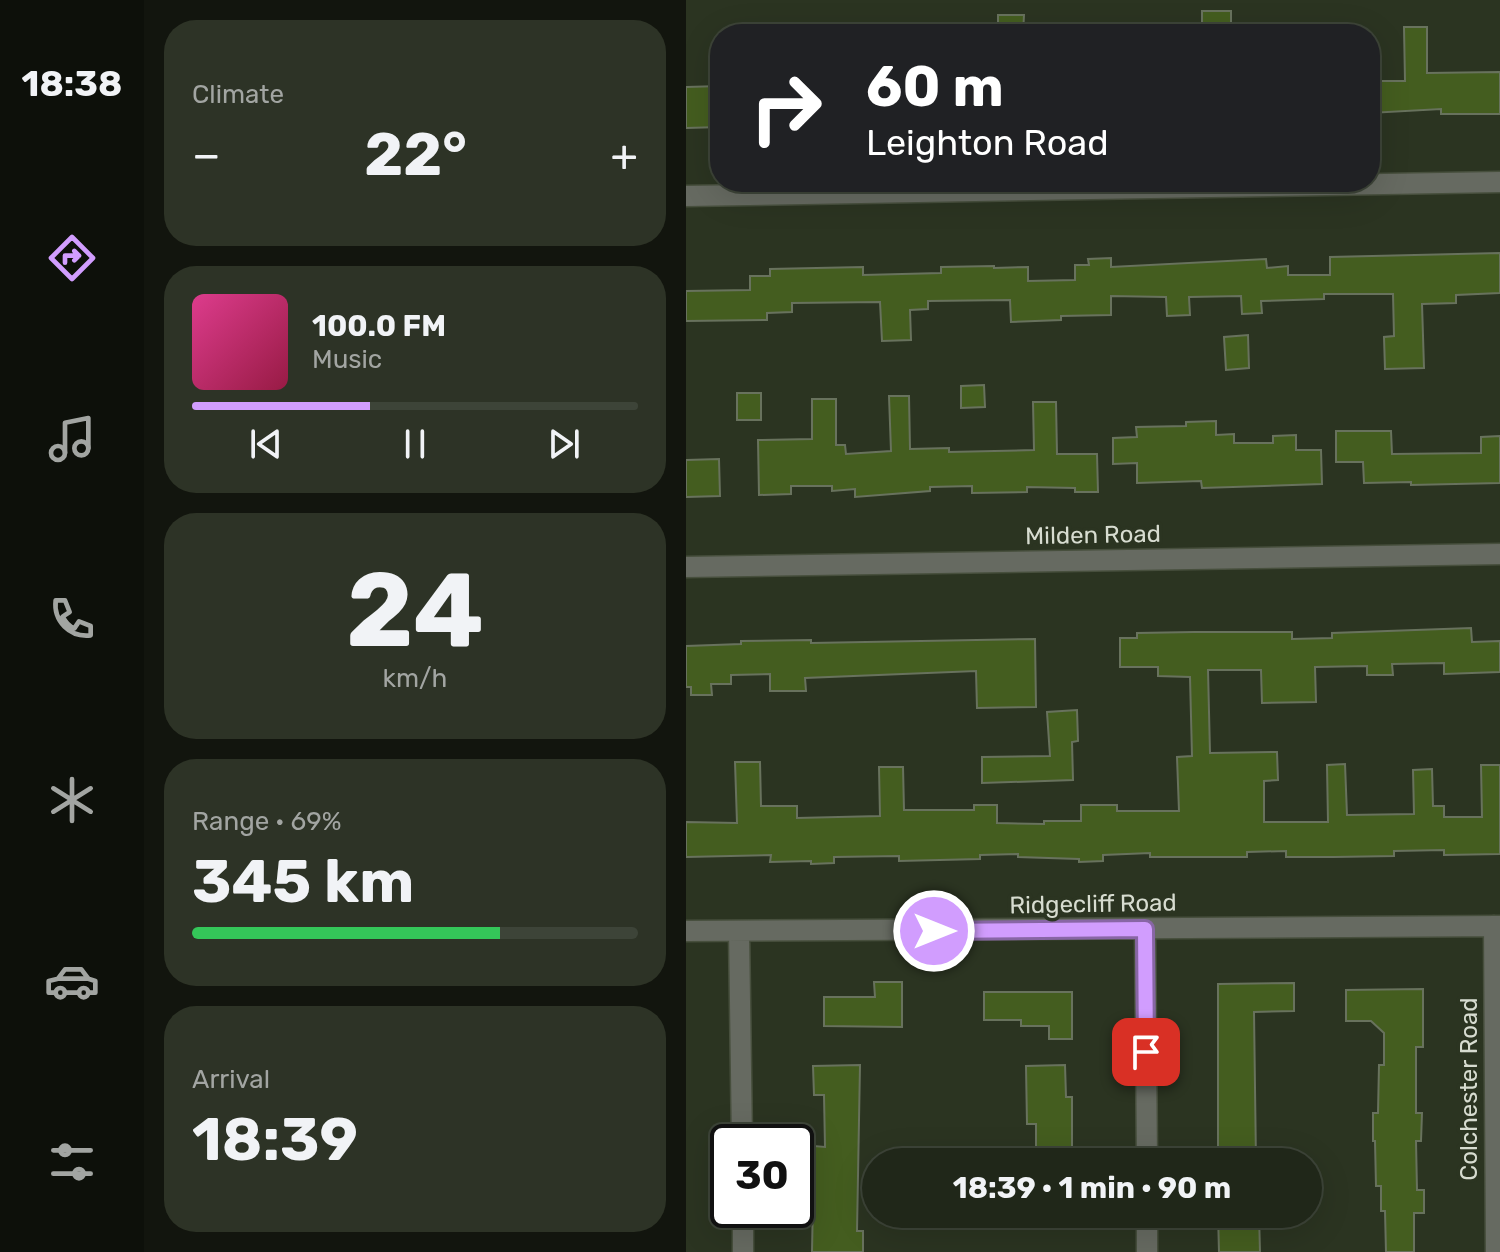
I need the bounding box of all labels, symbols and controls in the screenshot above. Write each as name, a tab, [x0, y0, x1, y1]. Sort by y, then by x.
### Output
text: 60 m	[866, 54, 1004, 120]
icon: right	[734, 56, 838, 160]
text: 18:38	[22, 62, 122, 105]
text: Climate	[192, 79, 284, 110]
text: 22°	[364, 119, 467, 190]
text: Leighton Road	[866, 121, 1109, 164]
text: −	[192, 129, 221, 181]
text: +	[611, 129, 638, 181]
icon: directions	[44, 230, 100, 286]
text: 100.0 FM	[312, 308, 446, 344]
text: Music	[312, 344, 382, 375]
icon: music	[44, 411, 100, 467]
icon: previous	[244, 422, 288, 466]
icon: pause	[393, 422, 437, 466]
icon: next	[542, 422, 586, 466]
street label: Milden Road	[1025, 520, 1161, 550]
text: 24	[346, 549, 484, 672]
icon: phone	[44, 591, 100, 647]
text: km/h	[383, 663, 447, 694]
icon: climate	[44, 772, 100, 828]
text: Range · 69%	[192, 806, 341, 837]
text: 345 km	[192, 846, 414, 917]
position arrow	[892, 889, 976, 973]
street label: Ridgecliff Road	[1009, 889, 1177, 919]
icon: car	[44, 953, 100, 1009]
street label: Colchester Road	[1455, 997, 1483, 1181]
pin	[1112, 1018, 1180, 1086]
icon: arrive	[1124, 1030, 1168, 1074]
text: Arrival	[192, 1064, 270, 1095]
text: 18:39	[192, 1104, 358, 1175]
speed limit sign: 30	[710, 1124, 814, 1228]
icon: filters	[44, 1134, 100, 1190]
text: 18:39 · 1 min · 90 m	[953, 1170, 1231, 1206]

